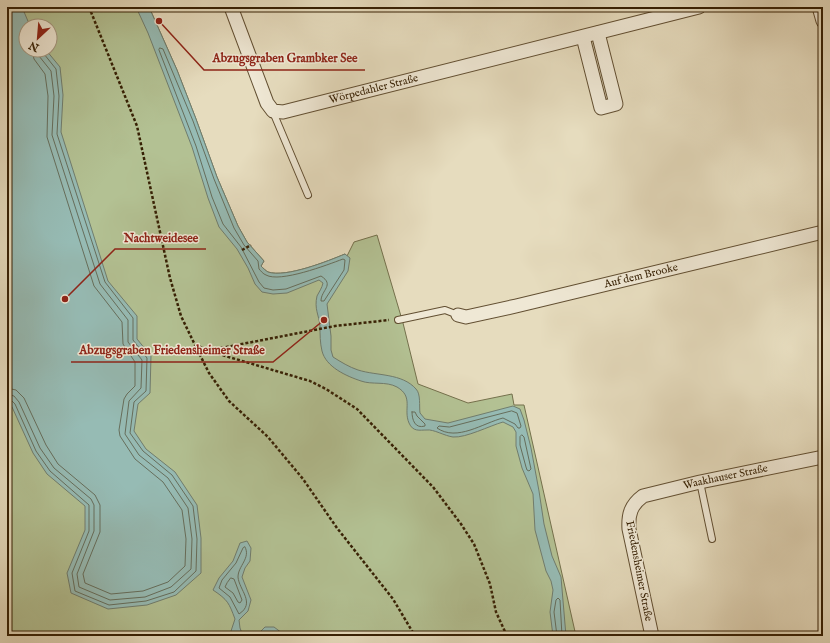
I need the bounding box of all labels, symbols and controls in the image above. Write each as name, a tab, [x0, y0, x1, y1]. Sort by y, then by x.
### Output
north arrow	[18, 18, 58, 58]
text: N	[26, 38, 42, 55]
callout: Abzugsgraben Grambker See	[204, 46, 365, 70]
text: Abzugsgraben Grambker See	[212, 51, 358, 67]
street label: Wörpedahler Straße	[328, 71, 420, 107]
callout: Nachtweidesee	[115, 225, 206, 249]
text: Nachtweidesee	[123, 231, 199, 246]
street label: Auf dem Brooke	[602, 260, 679, 292]
callout: Abzugsgraben Friedensheimer Straße	[71, 338, 273, 362]
text: Abzugsgraben Friedensheimer Straße	[78, 343, 265, 359]
street label: Waakhauser Straße	[682, 461, 769, 493]
street label: Friedensheimer Straße	[622, 520, 656, 622]

